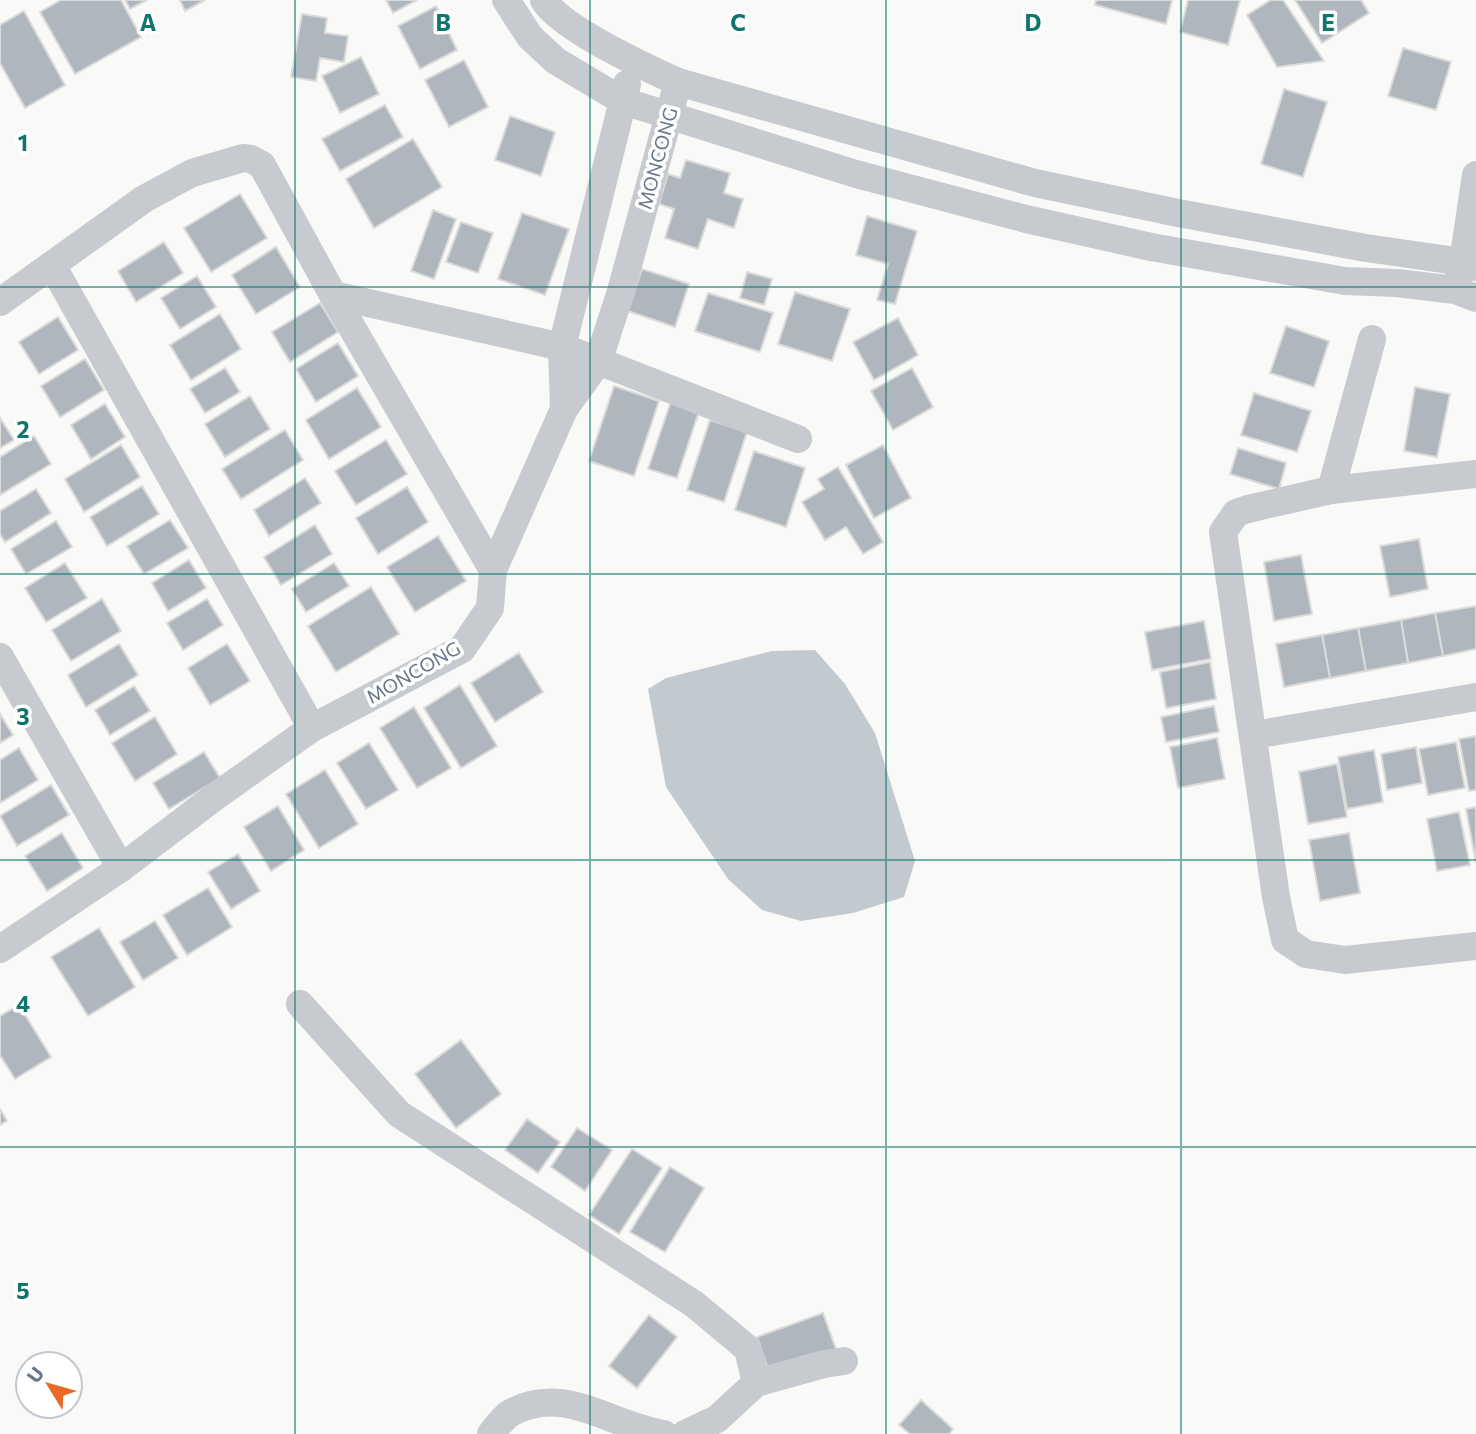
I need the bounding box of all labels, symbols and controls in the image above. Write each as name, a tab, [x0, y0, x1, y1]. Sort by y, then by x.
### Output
text: A	[140, 8, 157, 36]
text: B	[435, 8, 451, 36]
text: C	[730, 8, 746, 36]
text: D	[1025, 8, 1042, 36]
text: E	[1321, 8, 1335, 36]
street label: MONCONG	[632, 105, 682, 211]
text: 1	[18, 128, 28, 156]
text: 2	[16, 415, 30, 443]
street label: MONCONG	[362, 636, 464, 708]
text: 3	[16, 702, 30, 730]
text: 4	[16, 989, 30, 1017]
text: 5	[16, 1276, 30, 1304]
north arrow	[14, 1350, 84, 1420]
text: U	[22, 1362, 48, 1387]

